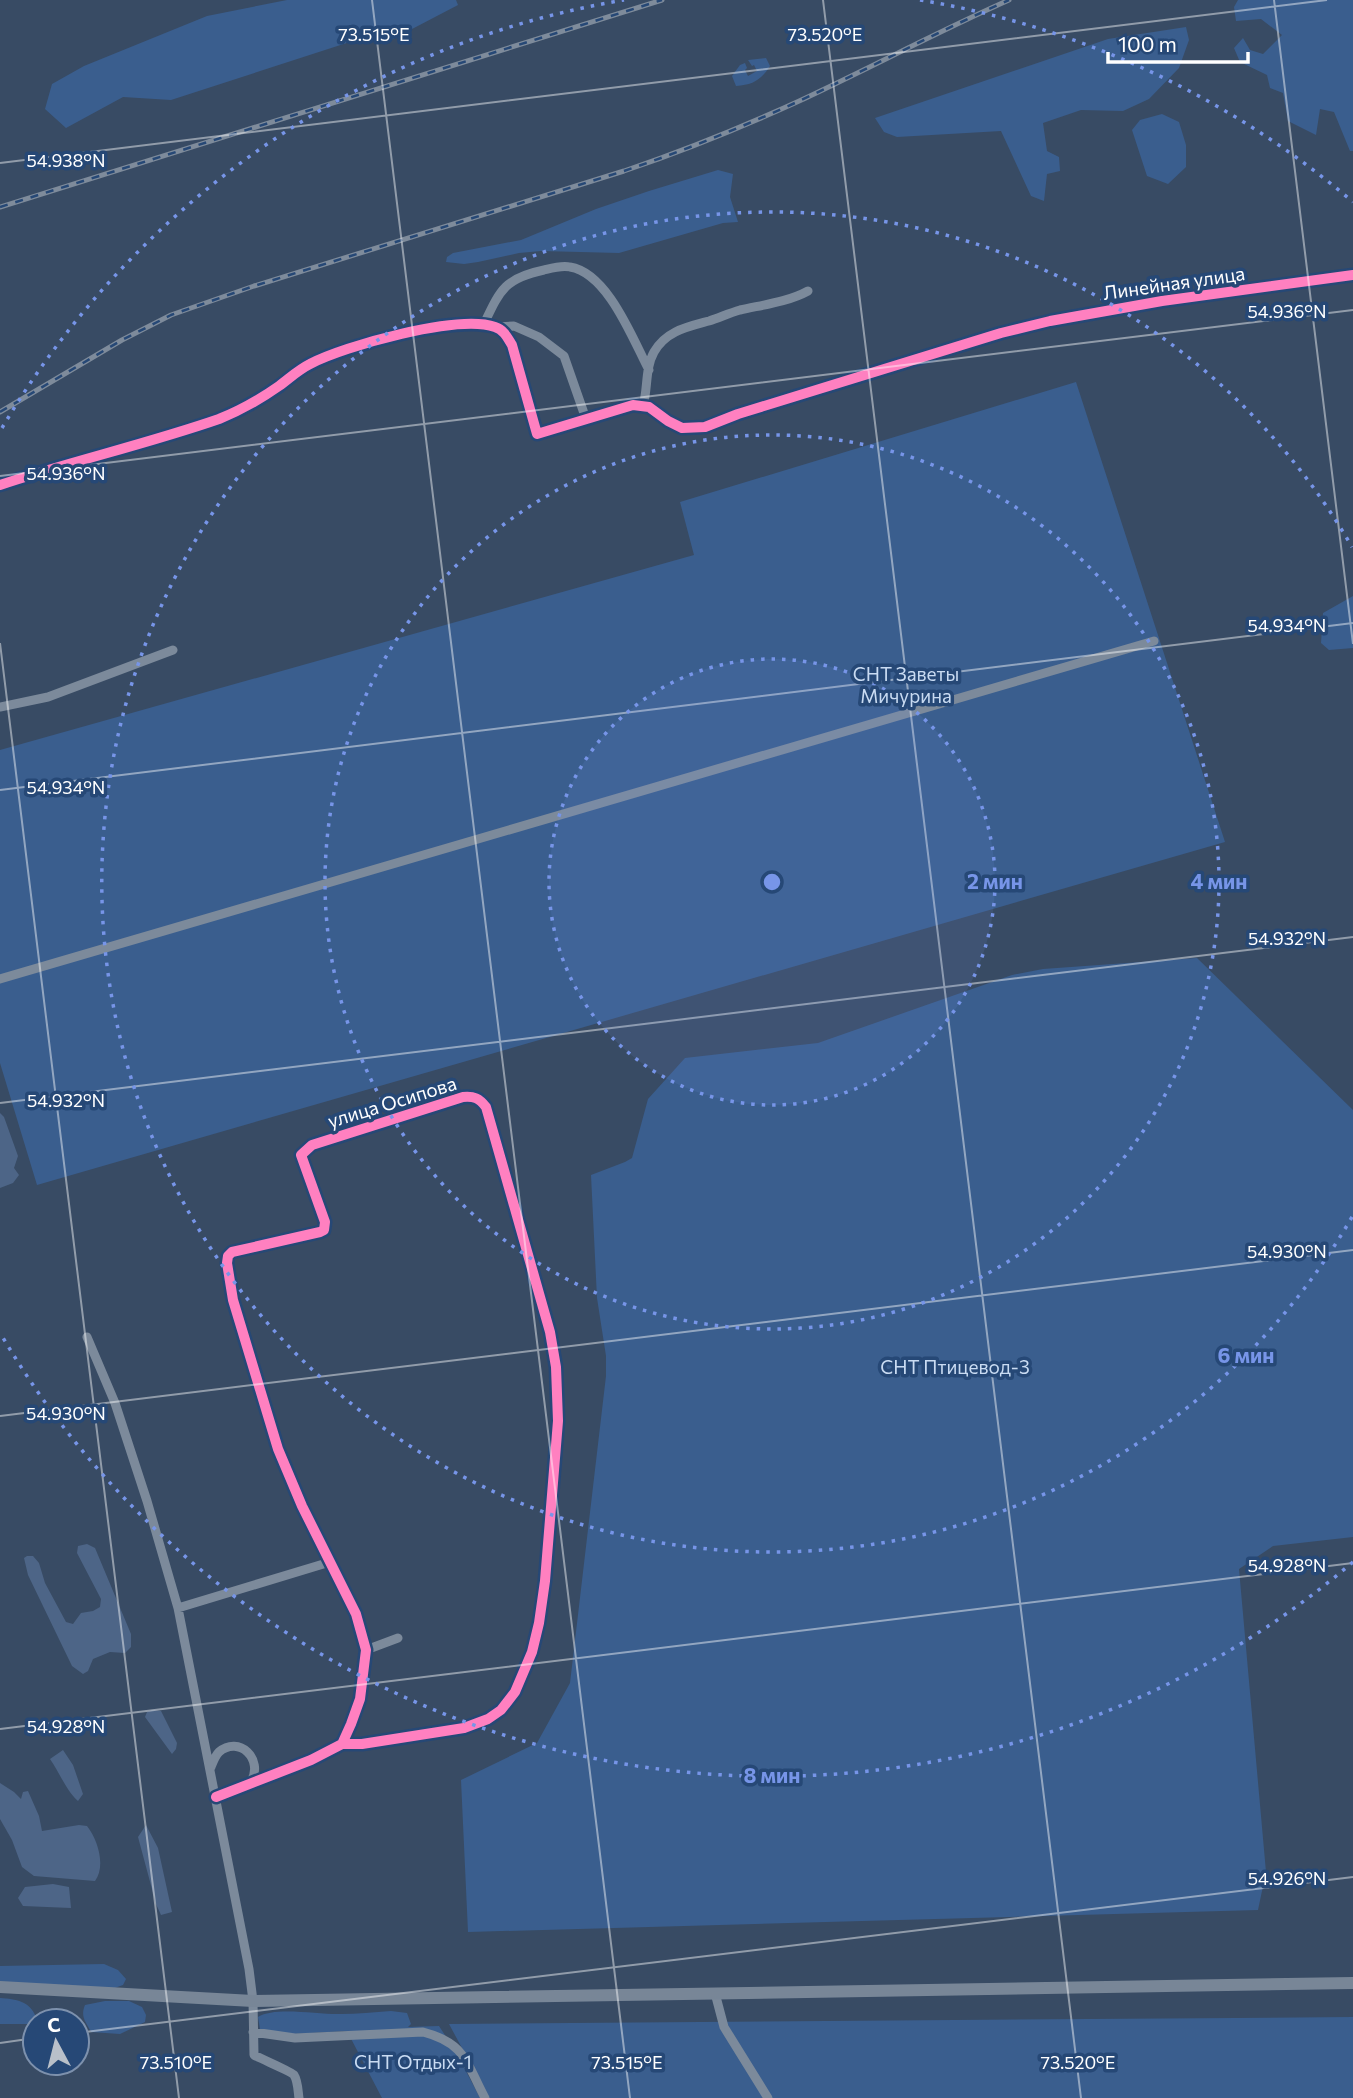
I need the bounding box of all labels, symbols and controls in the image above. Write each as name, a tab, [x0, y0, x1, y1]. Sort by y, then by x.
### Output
scale bar	[1108, 21, 1248, 65]
text: 73.515°E	[338, 23, 410, 45]
text: 73.520°E	[788, 23, 862, 45]
text: 100 m	[1118, 31, 1177, 56]
text: 54.938°N	[26, 149, 106, 171]
street label: Линейная улица	[1101, 261, 1246, 304]
text: 54.936°N	[1247, 300, 1327, 322]
text: 54.936°N	[26, 462, 106, 484]
text: 54.934°N	[1248, 614, 1326, 636]
park label: СНТ Заветы Мичурина	[853, 662, 959, 707]
text: 54.934°N	[27, 776, 105, 798]
text: 2 мин	[967, 868, 1023, 893]
text: 4 мин	[1191, 868, 1247, 893]
centre of rings	[760, 870, 784, 894]
text: 54.932°N	[1248, 927, 1326, 949]
street label: улица Осипова	[325, 1071, 459, 1132]
text: 54.932°N	[27, 1089, 105, 1111]
text: 54.930°N	[1247, 1240, 1327, 1262]
text: 6 мин	[1218, 1342, 1274, 1367]
park label: СНТ Птицевод-3	[880, 1355, 1030, 1378]
text: 54.930°N	[26, 1402, 106, 1424]
text: 54.928°N	[1248, 1554, 1326, 1576]
text: 54.928°N	[27, 1715, 105, 1737]
text: 8 мин	[744, 1762, 800, 1787]
text: 54.926°N	[1248, 1867, 1326, 1889]
north arrow	[21, 2007, 91, 2077]
text: С	[46, 2012, 62, 2037]
park label: СНТ Отдых-1	[354, 2050, 472, 2073]
text: 73.510°E	[140, 2051, 212, 2073]
text: 73.515°E	[591, 2051, 663, 2073]
text: 73.520°E	[1041, 2051, 1115, 2073]

